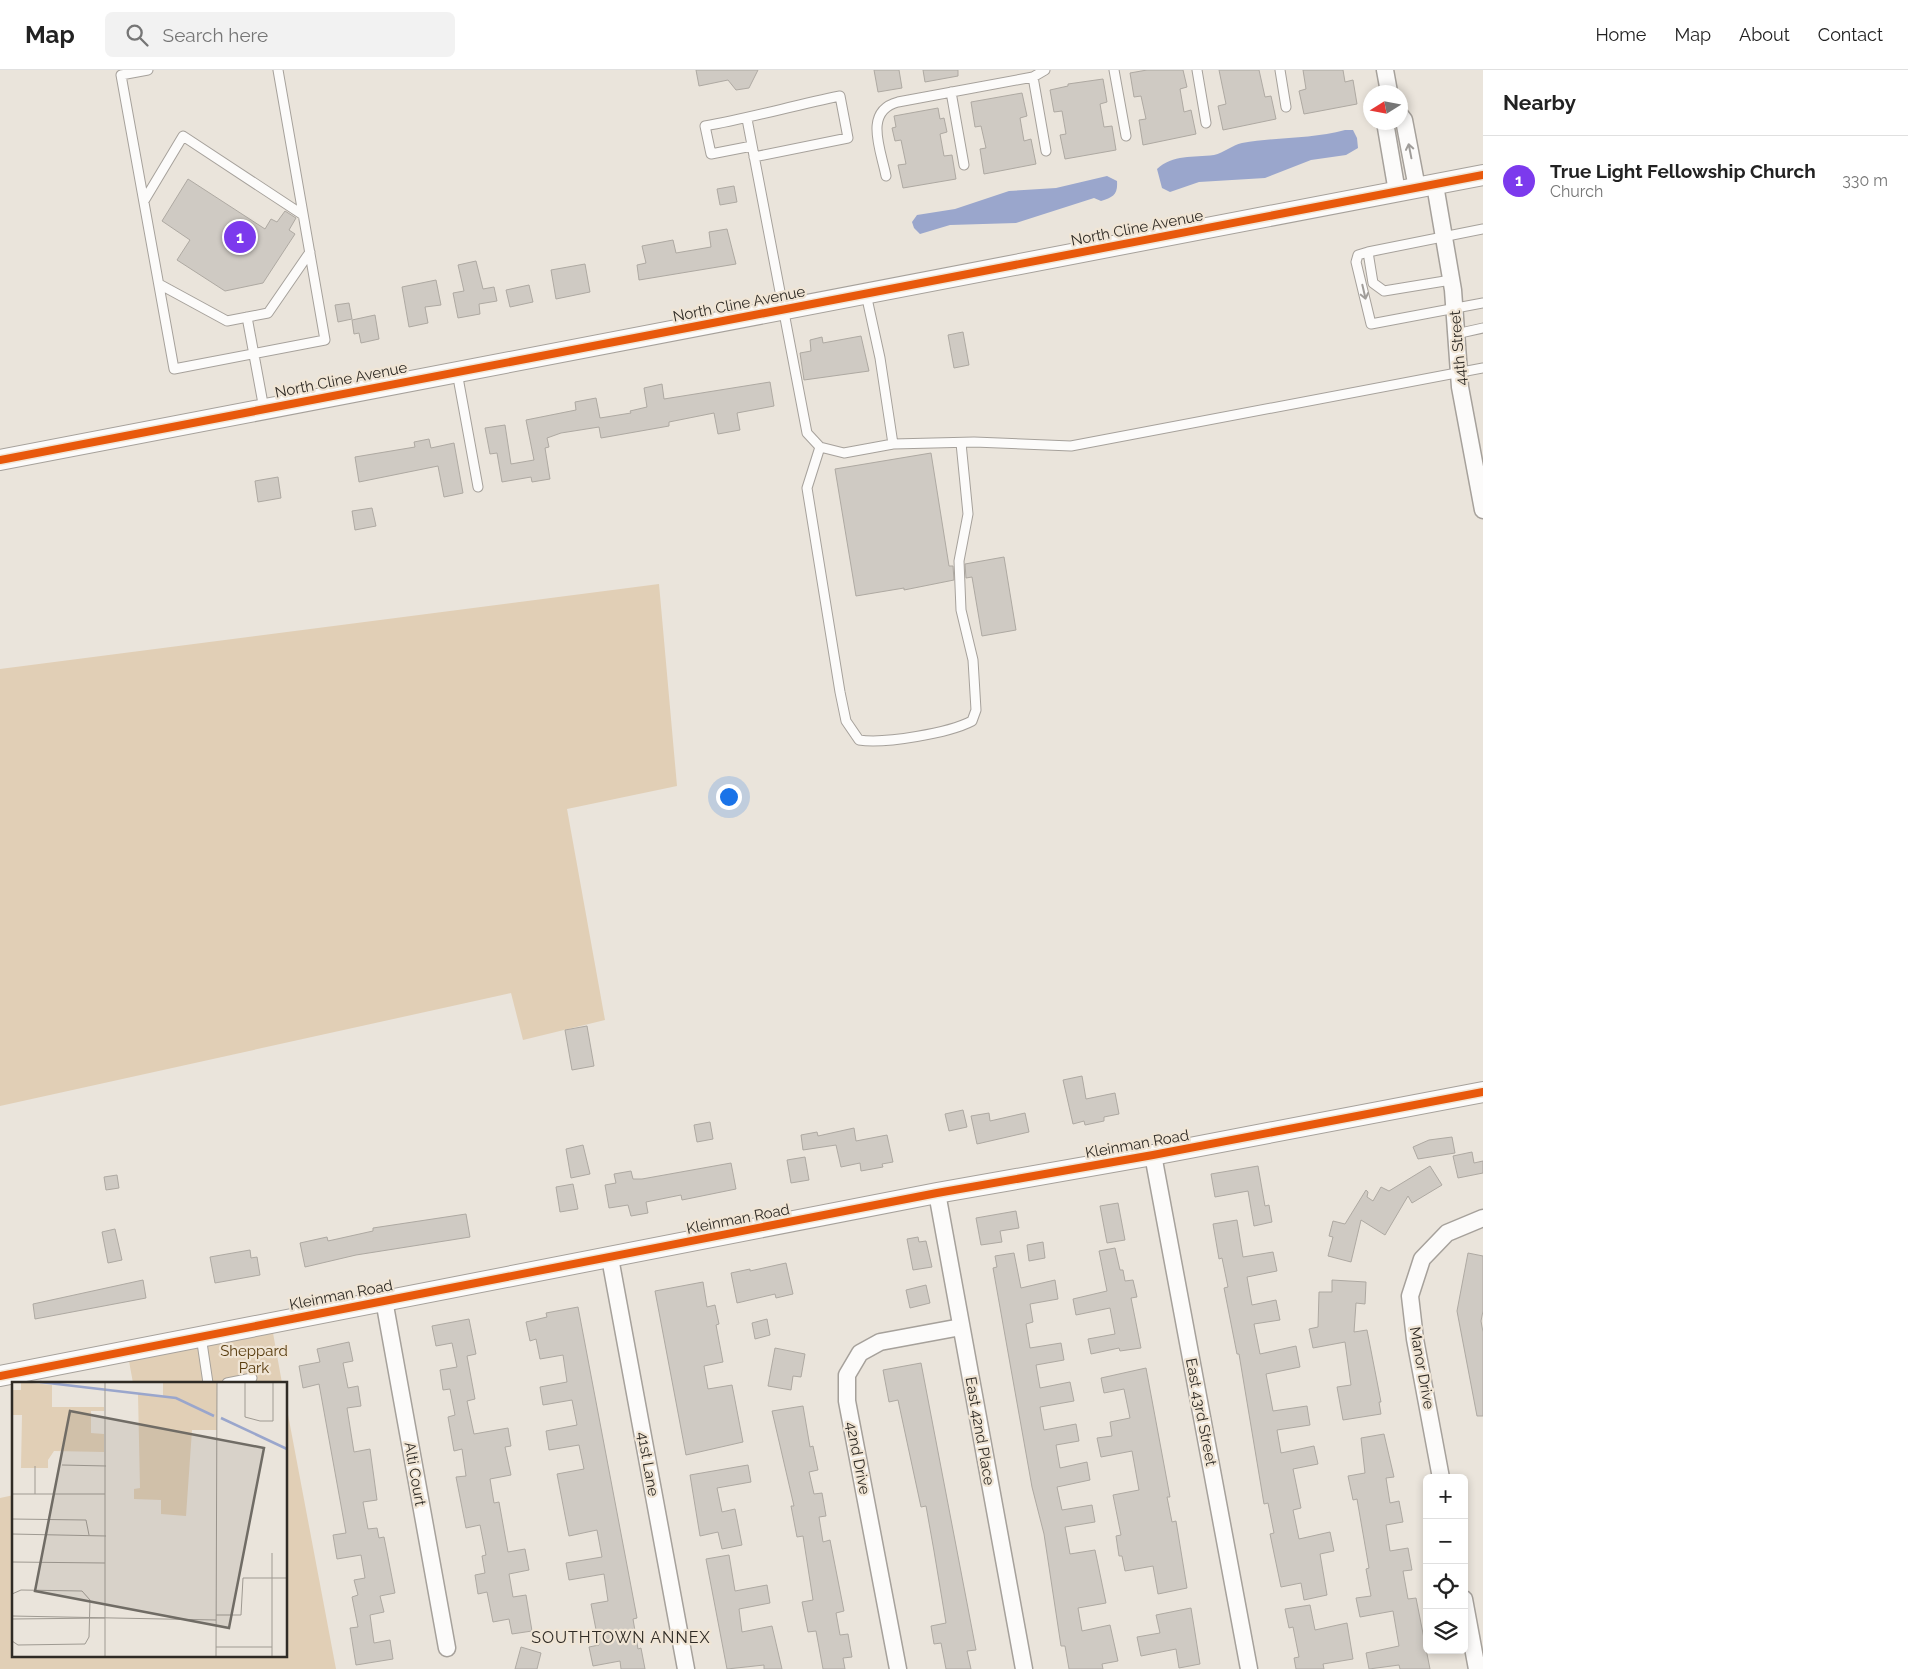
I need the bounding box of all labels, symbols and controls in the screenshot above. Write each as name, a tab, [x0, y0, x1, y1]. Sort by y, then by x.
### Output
search box	[105, 12, 455, 57]
text: Map	[25, 20, 75, 49]
icon: search	[123, 21, 151, 49]
text: Search here	[163, 24, 268, 46]
text: Home	[1595, 24, 1646, 45]
text: Map	[1674, 24, 1711, 45]
text: About	[1739, 24, 1790, 45]
text: Contact	[1818, 24, 1883, 45]
north arrow	[1363, 85, 1408, 130]
text: Nearby	[1503, 90, 1576, 115]
one-way arrow	[1405, 143, 1415, 159]
text: True Light Fellowship Church	[1550, 160, 1816, 182]
text: 1	[1515, 171, 1523, 190]
text: 330 m	[1842, 171, 1888, 190]
text: Church	[1550, 182, 1603, 201]
street label: North Cline Avenue	[1069, 206, 1205, 250]
pin: 1	[224, 218, 256, 256]
street label: North Cline Avenue	[671, 282, 807, 326]
one-way arrow	[1360, 284, 1369, 300]
street label: 44th Street	[1446, 310, 1470, 386]
street label: North Cline Avenue	[273, 358, 409, 402]
your location	[716, 784, 742, 810]
street label: Kleinman Road	[1084, 1126, 1190, 1162]
street label: Kleinman Road	[685, 1200, 791, 1238]
street label: Kleinman Road	[288, 1276, 394, 1314]
street label: Manor Drive	[1406, 1325, 1438, 1411]
park label: Sheppard Park	[220, 1342, 288, 1377]
street label: East 43rd Street	[1182, 1357, 1220, 1467]
street label: East 42nd Place	[962, 1375, 998, 1487]
inset map	[12, 1382, 288, 1656]
street label: 42nd Drive	[842, 1420, 874, 1496]
street label: 41st Lane	[633, 1430, 663, 1498]
street label: Alti Court	[401, 1441, 429, 1507]
map controls	[1423, 1474, 1468, 1654]
button: +	[1423, 1474, 1468, 1519]
button: −	[1423, 1519, 1468, 1564]
button: locate	[1423, 1564, 1468, 1609]
button: layers	[1423, 1609, 1468, 1654]
district label: SOUTHTOWN ANNEX	[531, 1628, 711, 1647]

